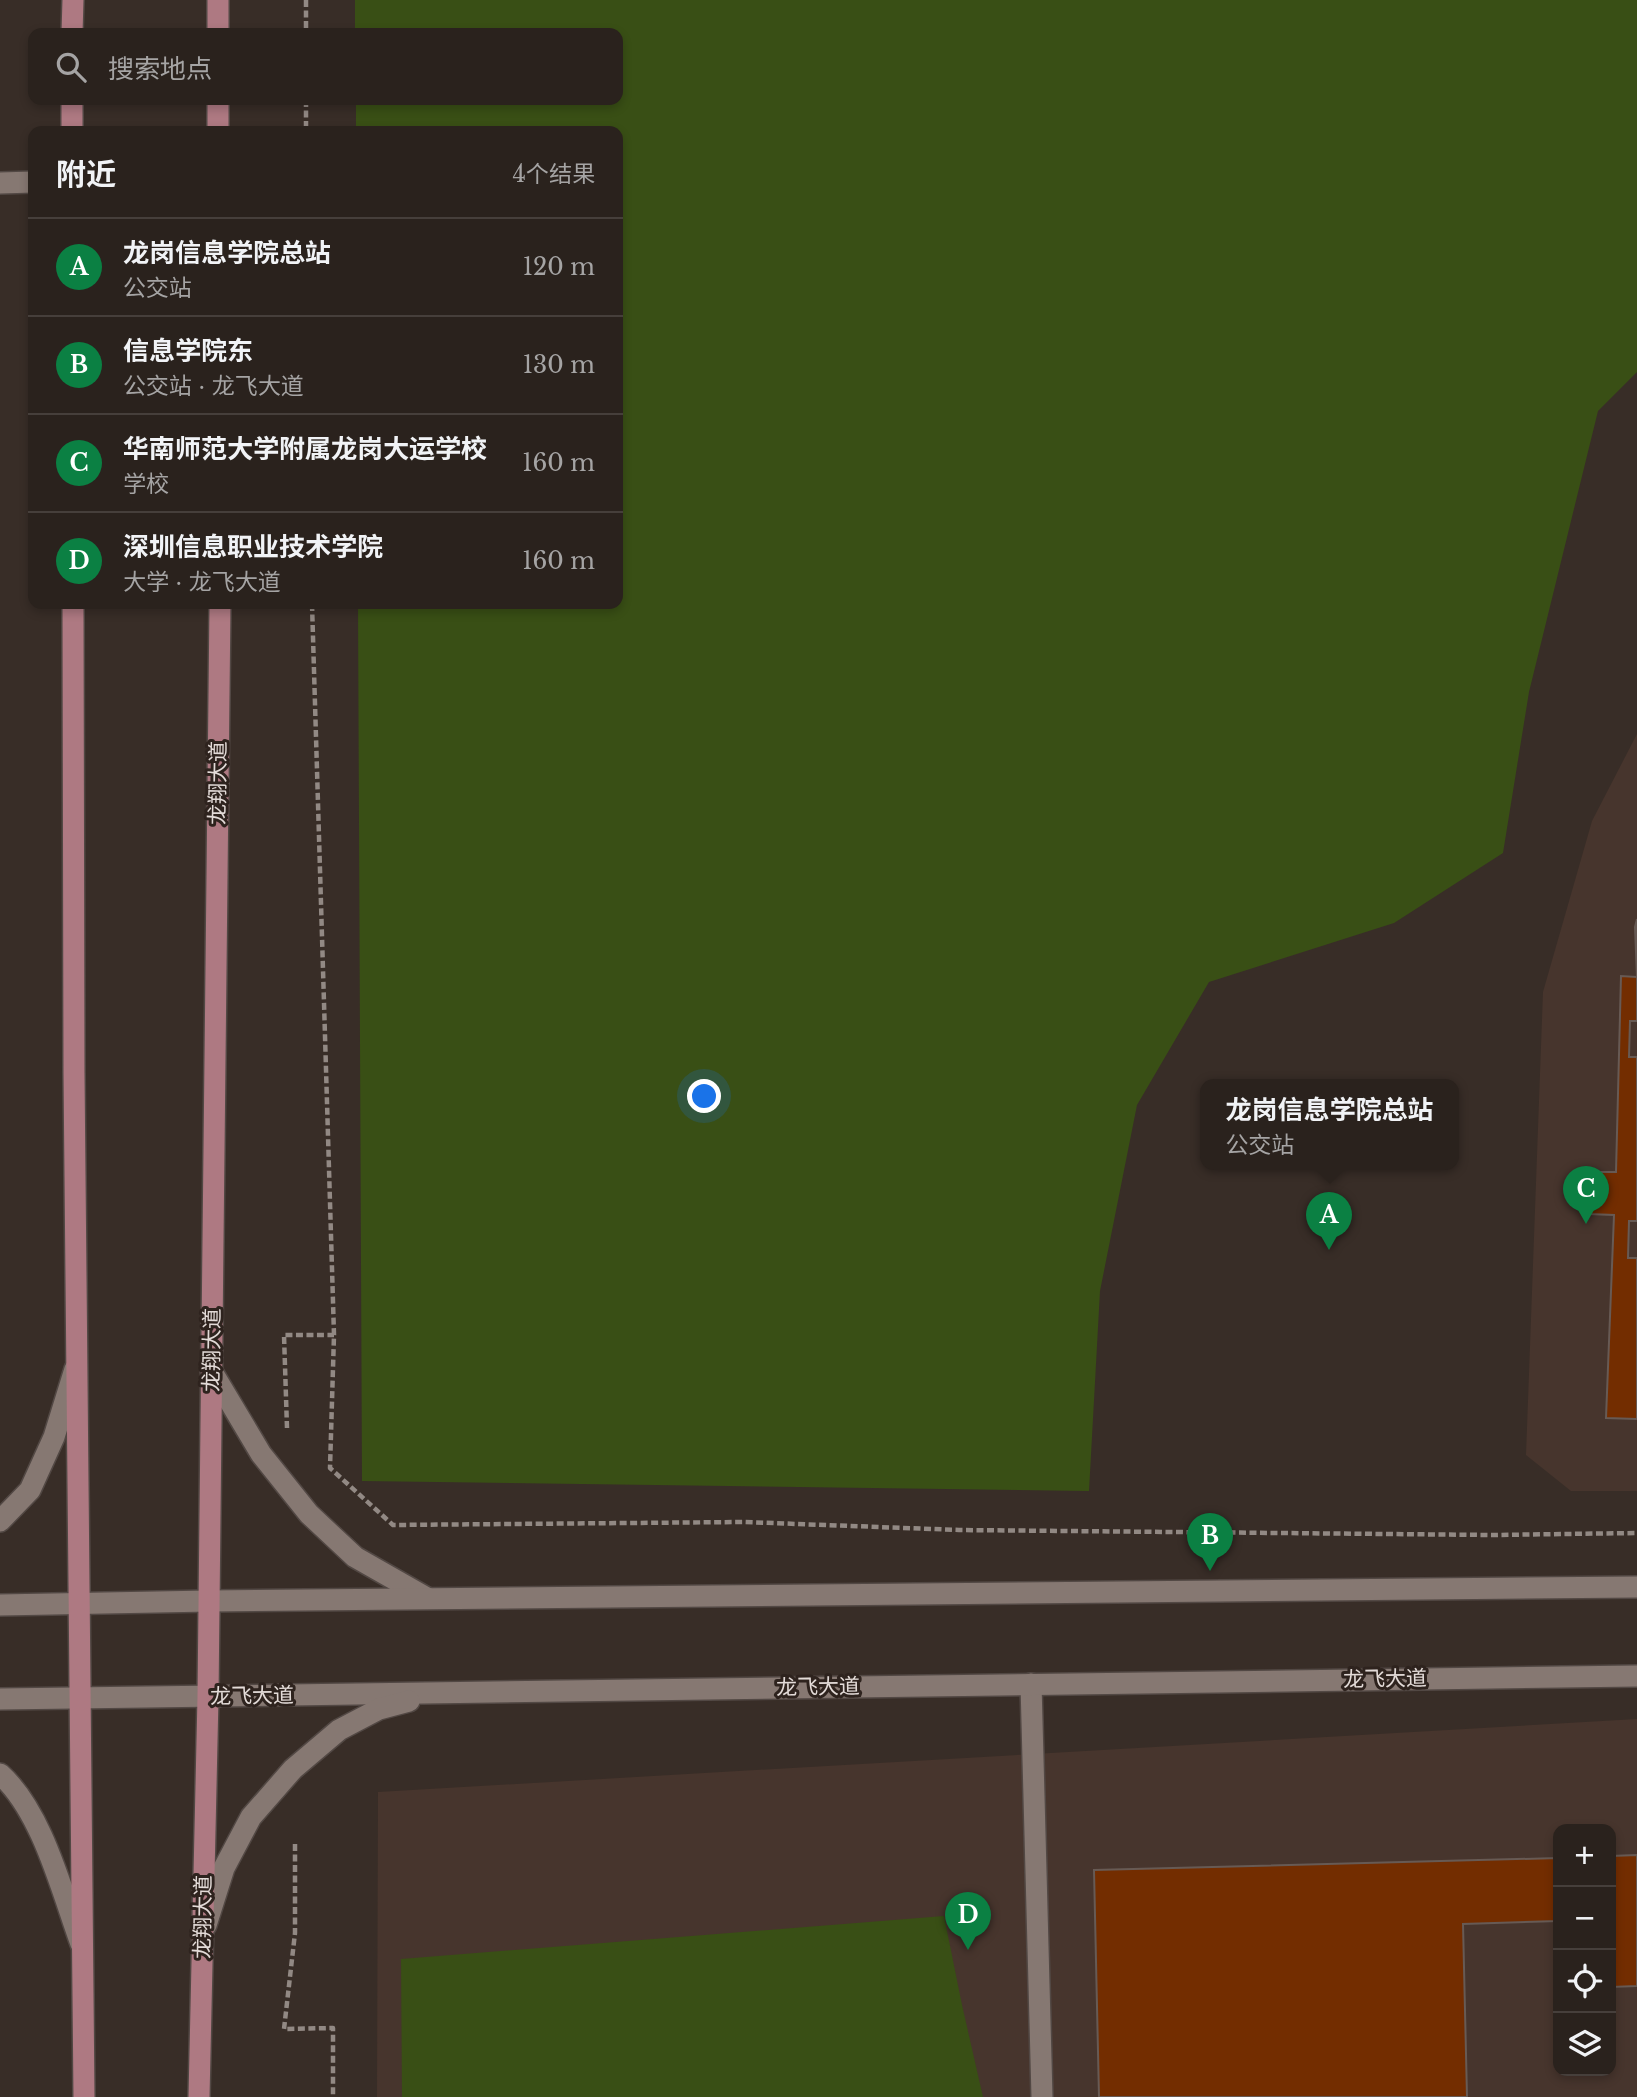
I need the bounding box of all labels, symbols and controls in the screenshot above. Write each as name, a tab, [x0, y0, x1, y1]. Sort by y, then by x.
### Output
search box	[28, 28, 623, 105]
icon: search	[52, 48, 90, 86]
text: 搜索地点	[108, 53, 212, 85]
text: 附近	[56, 156, 116, 193]
text: 4个结果	[513, 160, 595, 188]
text: 龙岗信息学院总站	[123, 237, 331, 269]
text: A	[70, 253, 88, 281]
text: 120 m	[523, 253, 595, 281]
text: 公交站	[123, 274, 192, 302]
text: 信息学院东	[123, 335, 253, 367]
text: B	[70, 351, 88, 379]
text: 130 m	[523, 351, 595, 379]
text: 公交站 · 龙飞大道	[123, 372, 304, 400]
text: 华南师范大学附属龙岗大运学校	[123, 433, 487, 465]
text: C	[70, 449, 88, 477]
text: 160 m	[522, 449, 595, 477]
text: 学校	[123, 470, 169, 498]
text: 深圳信息职业技术学院	[123, 531, 383, 563]
text: D	[68, 547, 90, 575]
text: 160 m	[522, 547, 595, 575]
text: 大学 · 龙飞大道	[123, 568, 281, 596]
street label: 龙翔大道	[204, 741, 232, 825]
your location	[687, 1079, 721, 1113]
popup	[1200, 1079, 1459, 1170]
text: 龙岗信息学院总站	[1225, 1094, 1434, 1126]
text: 公交站	[1225, 1131, 1294, 1159]
pin: C	[1563, 1166, 1609, 1224]
pin: A	[1306, 1192, 1352, 1250]
street label: 龙翔大道	[198, 1308, 226, 1392]
pin: B	[1187, 1513, 1233, 1571]
street label: 龙飞大道	[1343, 1665, 1427, 1693]
street label: 龙飞大道	[776, 1673, 860, 1701]
street label: 龙飞大道	[210, 1682, 294, 1710]
map controls	[1553, 1824, 1616, 2076]
button: +	[1553, 1824, 1616, 1887]
street label: 龙翔大道	[189, 1875, 217, 1959]
button: −	[1553, 1887, 1616, 1950]
pin: D	[945, 1892, 991, 1950]
button: locate	[1553, 1950, 1616, 2013]
button: layers	[1553, 2013, 1616, 2076]

